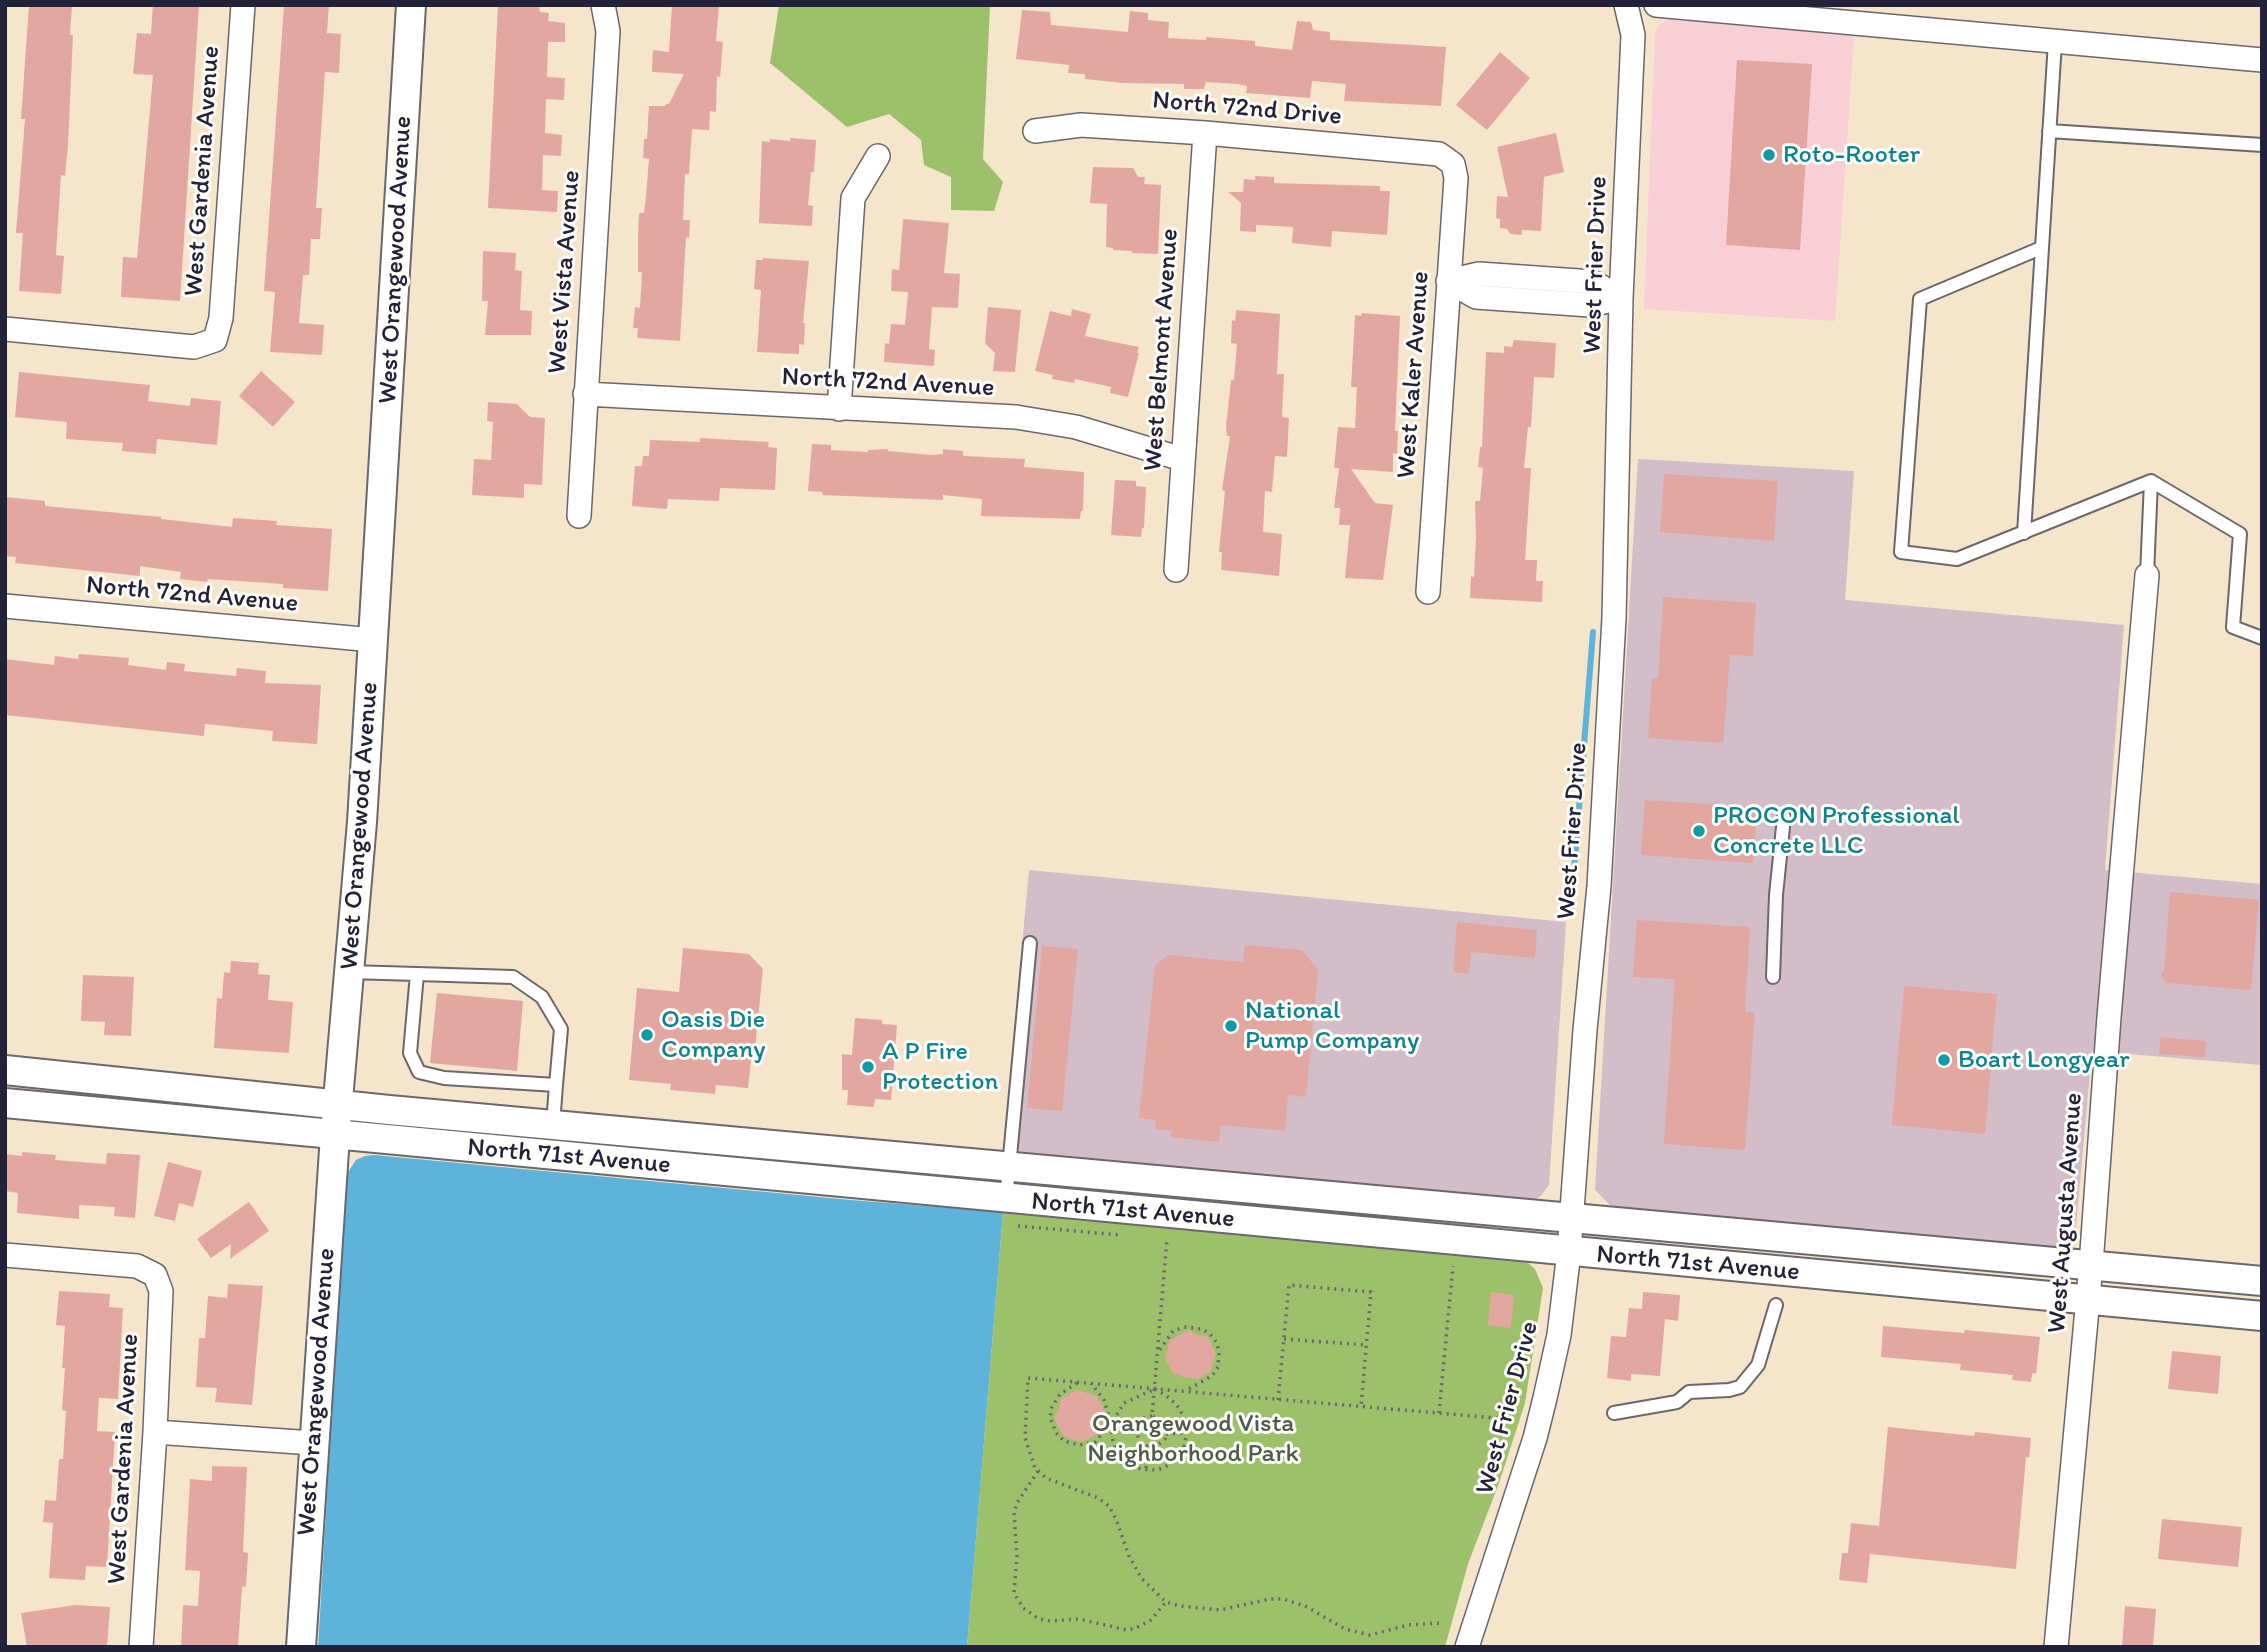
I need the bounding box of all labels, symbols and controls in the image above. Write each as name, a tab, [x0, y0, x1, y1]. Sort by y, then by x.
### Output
street label: West Gardenia Avenue	[179, 45, 227, 297]
street label: North 72nd Drive	[1151, 85, 1343, 133]
street label: West Orangewood Avenue	[373, 115, 419, 405]
place label: Roto-Rooter	[1783, 139, 1920, 171]
marker: Roto-Rooter	[1761, 147, 1777, 163]
street label: West Vista Avenue	[542, 169, 588, 375]
street label: West Frier Drive	[1577, 176, 1615, 354]
street label: West Belmont Avenue	[1138, 228, 1186, 472]
street label: West Kaler Avenue	[1391, 270, 1437, 480]
street label: North 72nd Avenue	[781, 362, 995, 404]
street label: North 72nd Avenue	[85, 570, 299, 620]
street label: West Orangewood Avenue	[334, 681, 386, 971]
street label: West Frier Drive	[1551, 741, 1595, 921]
place label: PROCON Professional Concrete LLC	[1713, 800, 1960, 862]
marker: PROCON Professional Concrete LLC	[1691, 823, 1707, 839]
place label: National Pump Company	[1245, 995, 1419, 1056]
place label: Oasis Die Company	[661, 1004, 765, 1066]
marker: National Pump Company	[1223, 1018, 1239, 1034]
marker: Oasis Die Company	[639, 1027, 655, 1043]
place label: A P Fire Protection	[882, 1036, 998, 1098]
place label: Boart Longyear	[1958, 1044, 2130, 1076]
marker: Boart Longyear	[1936, 1052, 1952, 1068]
marker: A P Fire Protection	[860, 1059, 876, 1075]
street label: West Augusta Avenue	[2042, 1092, 2090, 1334]
street label: North 71st Avenue	[466, 1133, 672, 1181]
street label: North 71st Avenue	[1030, 1187, 1236, 1235]
street label: North 71st Avenue	[1595, 1240, 1801, 1288]
street label: West Orangewood Avenue	[291, 1247, 343, 1537]
street label: West Frier Drive	[1470, 1318, 1546, 1498]
street label: West Gardenia Avenue	[102, 1333, 146, 1585]
park label: Orangewood Vista Neighborhood Park	[1087, 1408, 1299, 1470]

